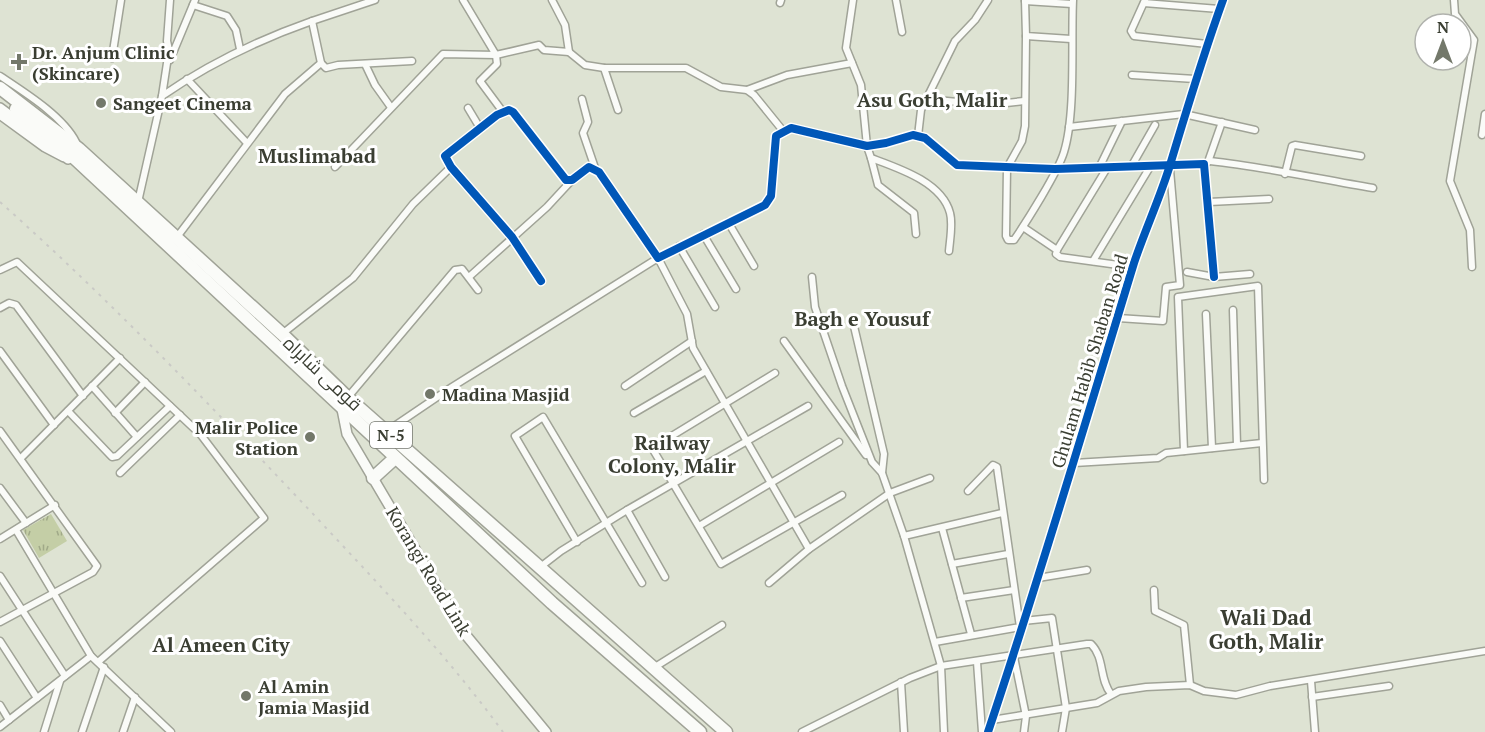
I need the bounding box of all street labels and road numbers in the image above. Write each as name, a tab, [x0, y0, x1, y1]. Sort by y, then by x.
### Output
street label: Ghulam Habib Shaban Road	[1045, 251, 1133, 471]
street label: قومی شاہراہ	[278, 330, 367, 416]
road number: N-5	[370, 422, 412, 448]
street label: Korangi Road Link	[381, 502, 477, 641]

